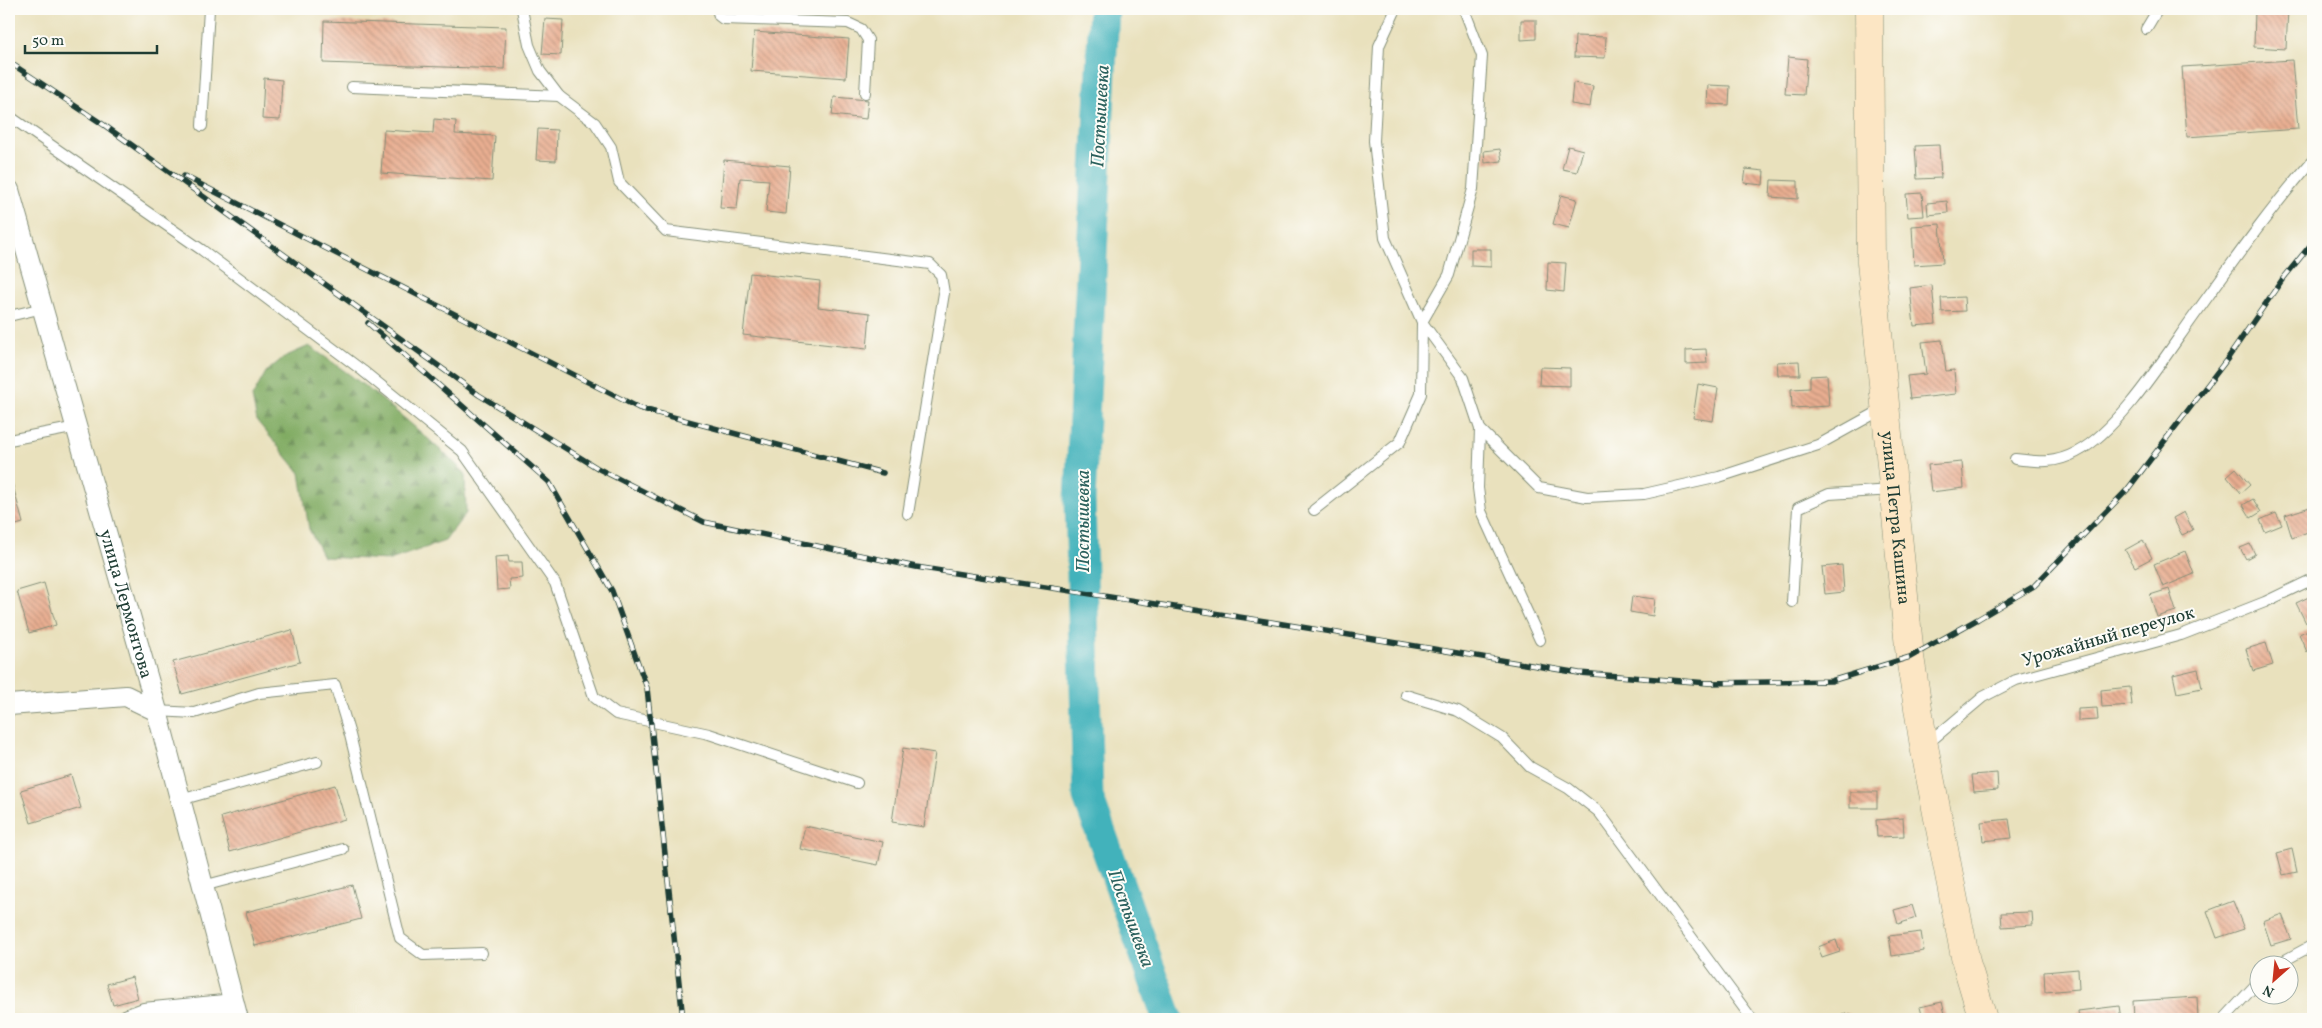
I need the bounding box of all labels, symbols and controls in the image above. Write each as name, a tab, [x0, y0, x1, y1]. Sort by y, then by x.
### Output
scale bar	[25, 22, 158, 54]
text: 50 m	[32, 31, 64, 52]
water label: Постышевка	[1085, 64, 1117, 168]
street label: улица Петра Кашина	[1874, 430, 1916, 606]
water label: Постышевка	[1071, 470, 1097, 572]
street label: улица Лермонтова	[92, 527, 158, 682]
street label: Урожайный переулок	[2019, 601, 2198, 674]
water label: Постышевка	[1100, 866, 1160, 971]
north arrow	[2250, 956, 2300, 1006]
text: N	[2260, 979, 2278, 1001]

